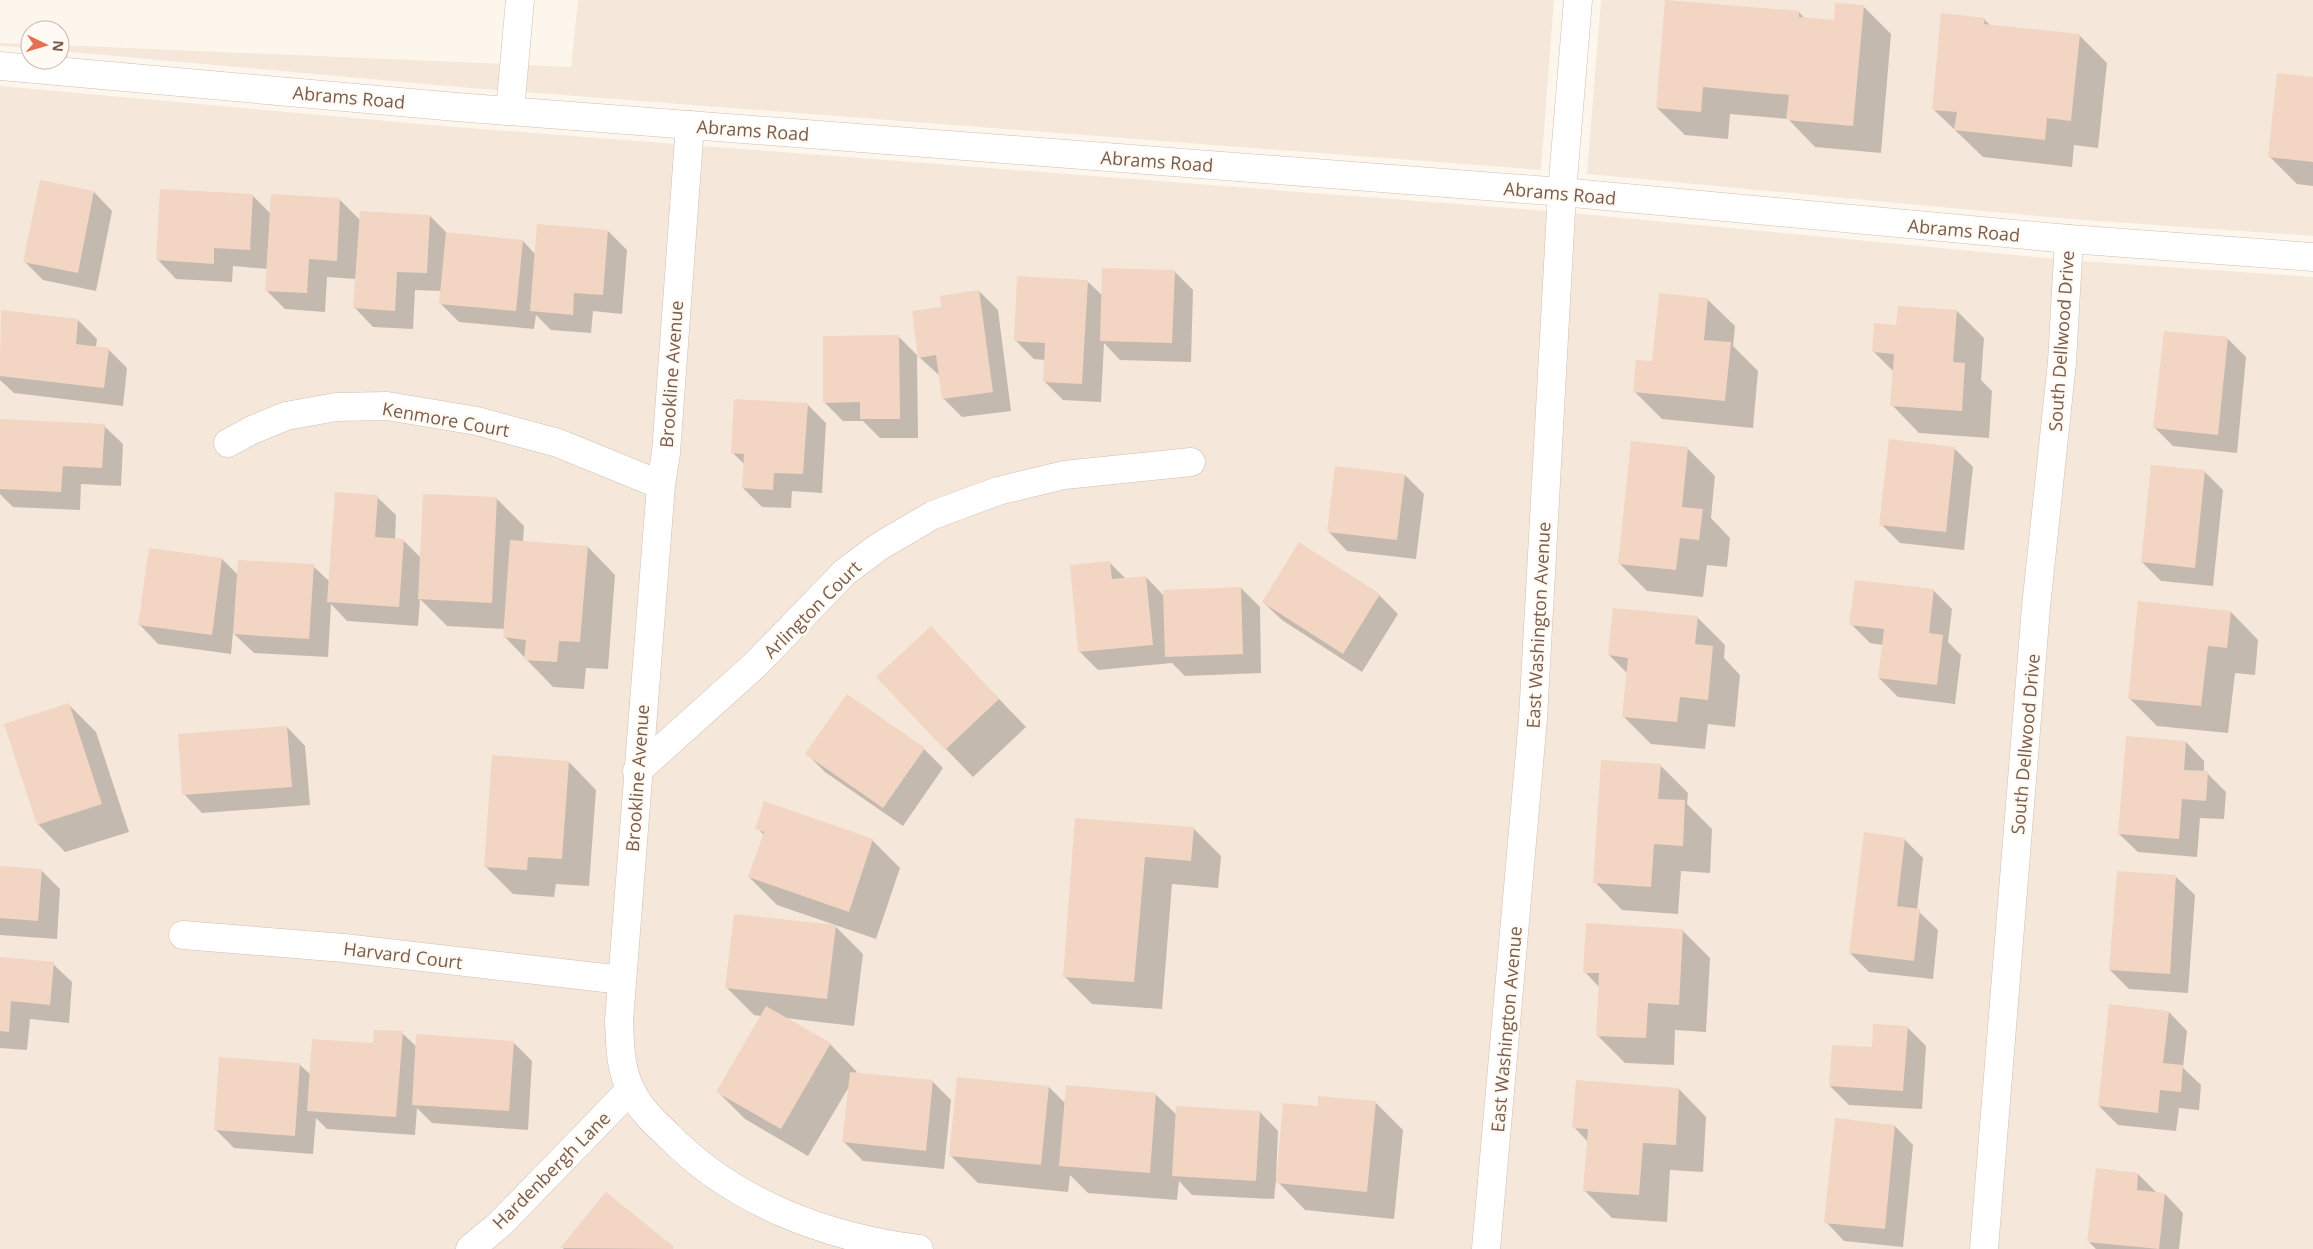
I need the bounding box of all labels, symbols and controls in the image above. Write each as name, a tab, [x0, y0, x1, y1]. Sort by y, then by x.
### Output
north arrow	[20, 20, 70, 70]
text: N	[48, 40, 68, 53]
street label: Abrams Road	[292, 80, 406, 114]
street label: Abrams Road	[696, 114, 810, 146]
street label: Abrams Road	[1100, 145, 1214, 177]
street label: Abrams Road	[1503, 176, 1617, 210]
street label: Abrams Road	[1907, 213, 2021, 247]
street label: South Dellwood Drive	[2043, 250, 2079, 432]
street label: Brookline Avenue	[654, 299, 688, 449]
street label: Kenmore Court	[381, 396, 511, 442]
street label: East Washington Avenue	[1521, 521, 1555, 729]
street label: Arlington Court	[758, 555, 866, 663]
street label: South Dellwood Drive	[2005, 653, 2045, 835]
street label: Brookline Avenue	[620, 703, 654, 853]
street label: East Washington Avenue	[1485, 925, 1527, 1133]
street label: Harvard Court	[342, 936, 464, 974]
street label: Hardenbergh Lane	[487, 1106, 615, 1234]

